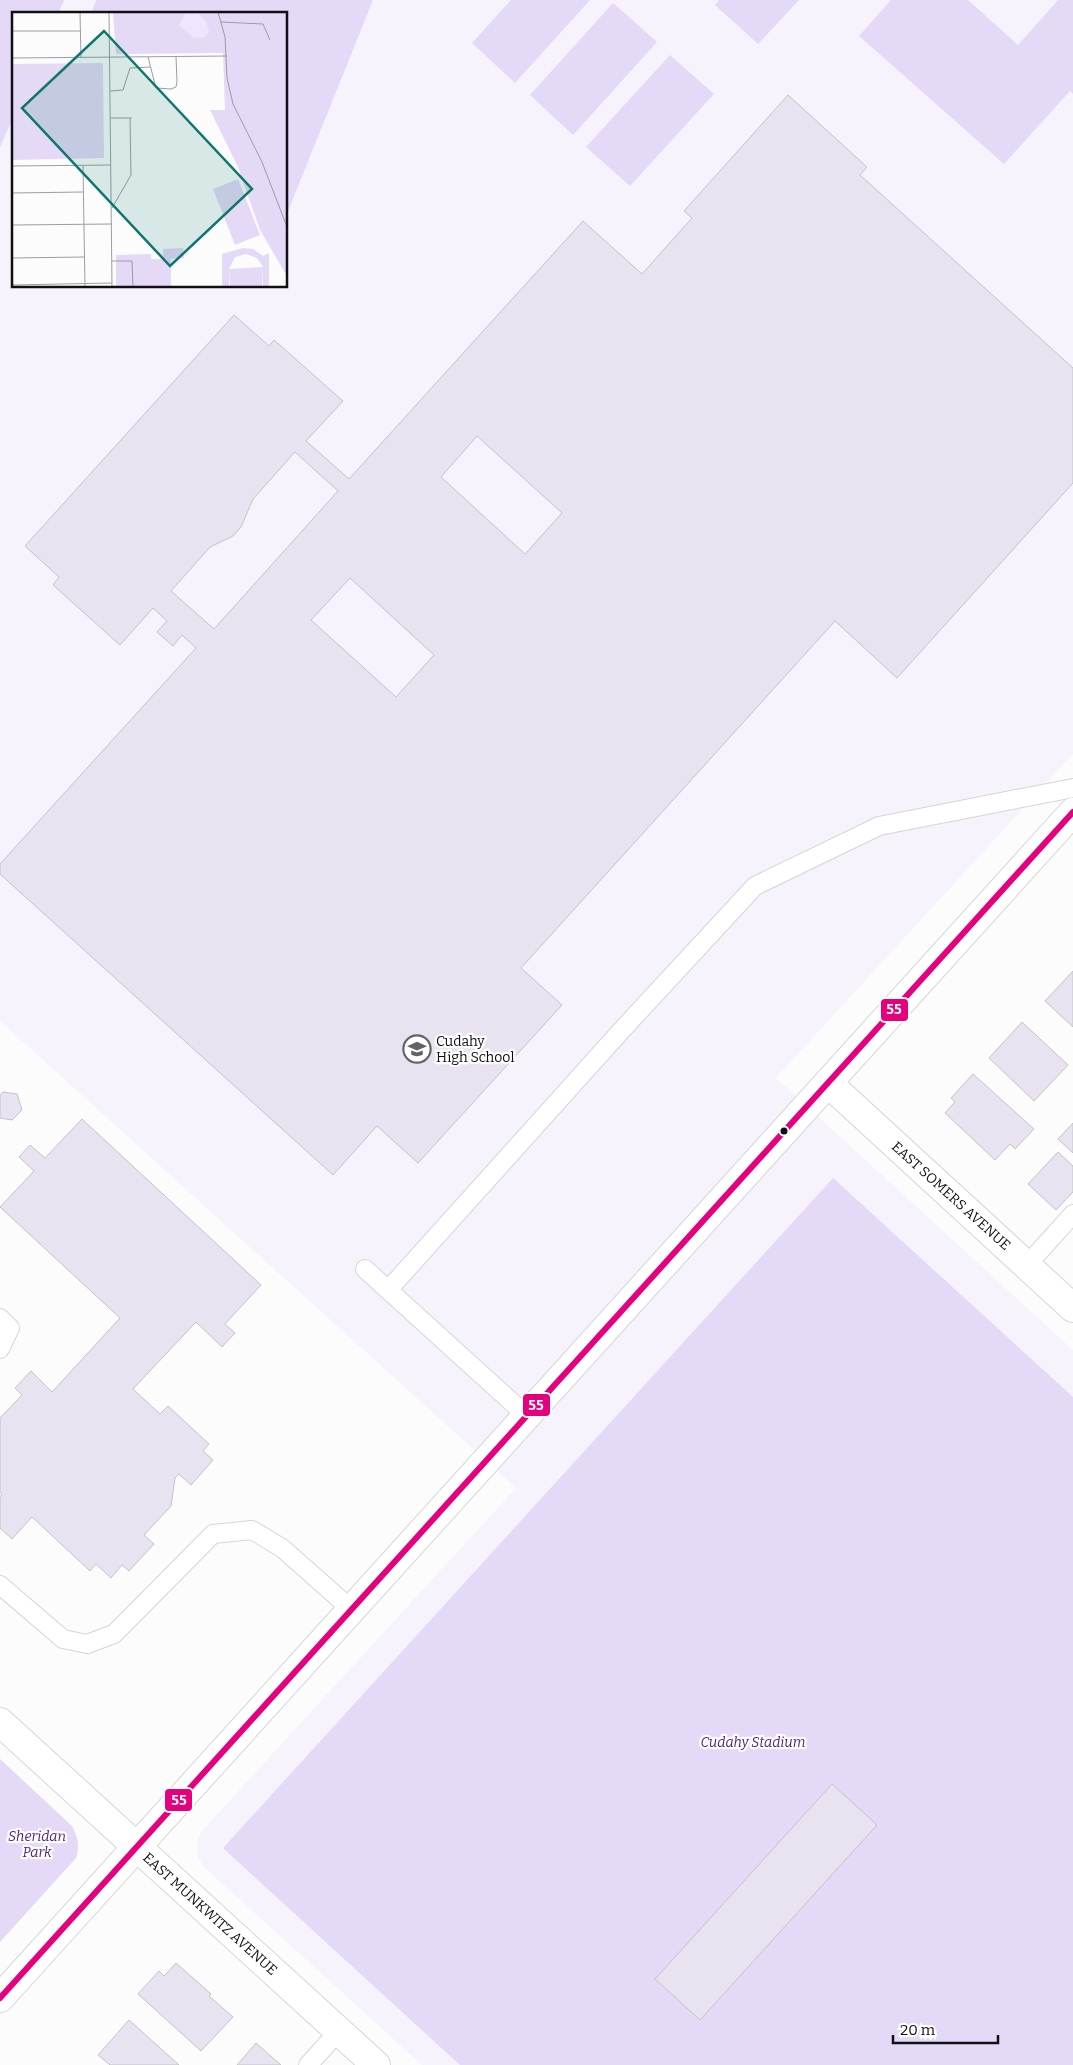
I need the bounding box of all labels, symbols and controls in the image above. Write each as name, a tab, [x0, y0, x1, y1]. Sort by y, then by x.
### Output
inset map	[12, 12, 288, 288]
line badge: 55	[880, 998, 909, 1022]
text: 55	[886, 1001, 902, 1018]
place label: Cudahy High School	[436, 1033, 514, 1066]
school or university icon: Cudahy High School	[402, 1034, 432, 1064]
unlabelled marker	[779, 1126, 789, 1136]
street label: EAST SOMERS AVENUE	[888, 1138, 1014, 1254]
line badge: 55	[522, 1393, 551, 1417]
text: 55	[528, 1397, 544, 1414]
park label: Cudahy Stadium	[700, 1734, 806, 1751]
line badge: 55	[164, 1788, 193, 1812]
text: 55	[171, 1792, 187, 1809]
park label: Sheridan Park	[8, 1828, 66, 1861]
street label: EAST MUNKWITZ AVENUE	[139, 1849, 281, 1979]
scale bar	[893, 2012, 998, 2044]
text: 20 m	[900, 2021, 936, 2039]

